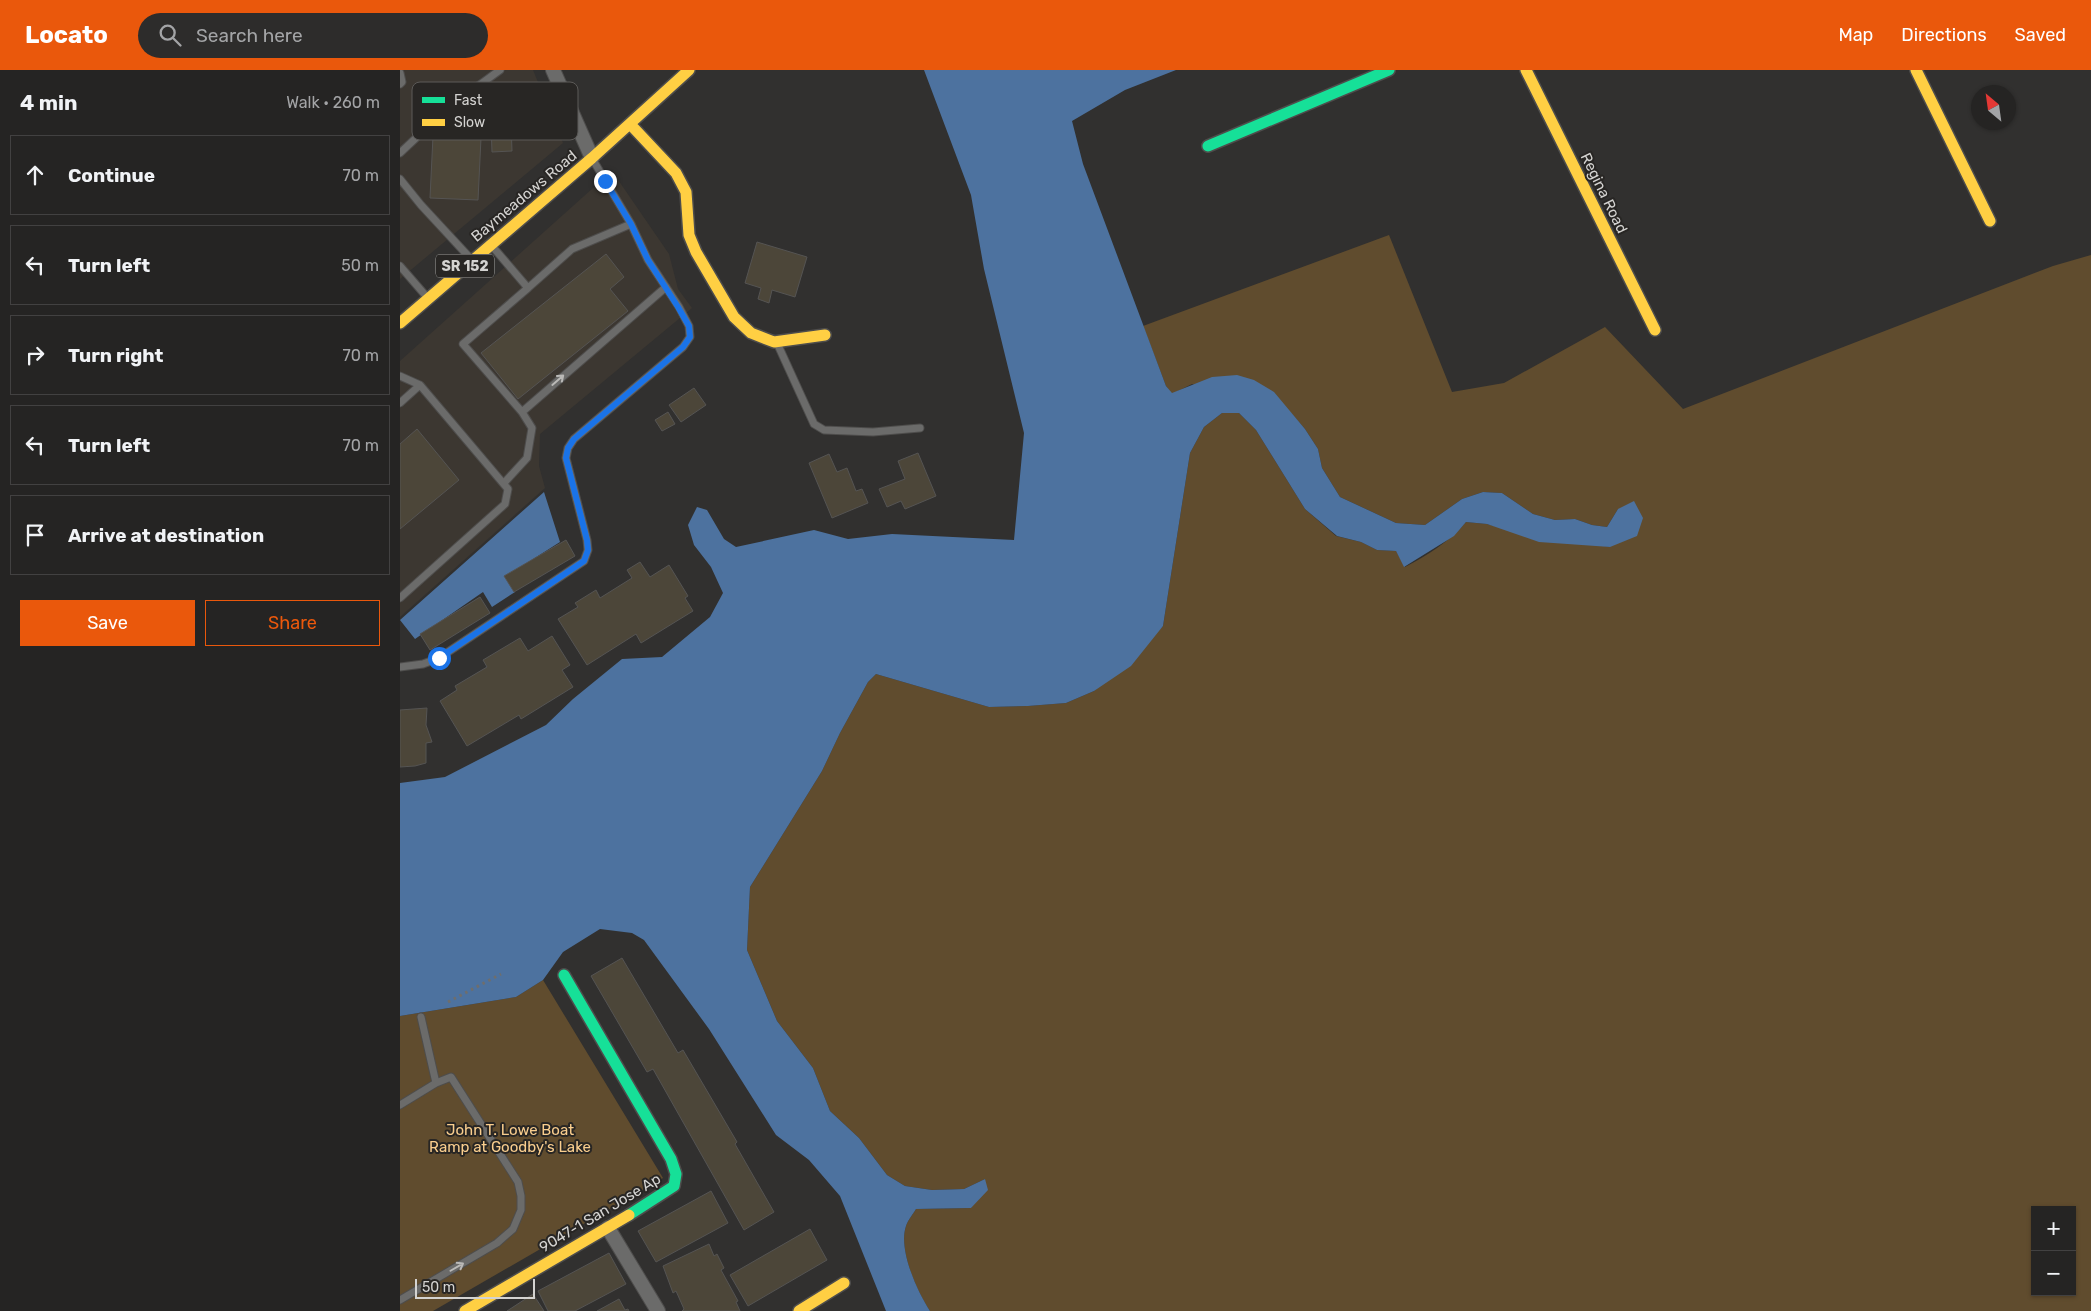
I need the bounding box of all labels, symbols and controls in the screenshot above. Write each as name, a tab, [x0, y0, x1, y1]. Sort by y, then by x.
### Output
search box	[138, 13, 488, 58]
text: Locato	[25, 21, 108, 49]
icon: search	[156, 21, 184, 49]
text: Search here	[196, 24, 303, 47]
text: Map	[1838, 24, 1873, 46]
text: Directions	[1901, 24, 1987, 46]
text: Saved	[2015, 24, 2066, 46]
legend	[412, 82, 578, 140]
north arrow	[1971, 85, 2016, 130]
text: 4 min	[20, 90, 78, 115]
text: Fast	[454, 92, 483, 109]
text: Walk · 260 m	[286, 93, 380, 112]
text: Slow	[454, 114, 485, 131]
street label: Baymeadows Road	[467, 147, 581, 245]
street label: Regina Road	[1577, 150, 1631, 236]
icon: ahead	[21, 161, 49, 189]
text: Continue	[68, 164, 155, 187]
text: 70 m	[342, 166, 379, 185]
route end	[594, 170, 617, 193]
icon: left	[21, 251, 49, 279]
text: Turn left	[68, 254, 150, 277]
road number: SR 152	[436, 255, 494, 278]
text: 50 m	[341, 256, 379, 275]
icon: right	[21, 341, 49, 369]
text: Turn right	[68, 344, 163, 367]
text: 70 m	[342, 346, 379, 365]
one-way arrow	[552, 375, 565, 386]
icon: left	[21, 431, 49, 459]
text: Turn left	[68, 434, 150, 457]
text: 70 m	[342, 436, 379, 455]
icon: arrive	[21, 521, 49, 549]
text: Arrive at destination	[68, 524, 264, 547]
button: Save	[20, 600, 195, 646]
button: Share	[205, 600, 380, 646]
route start	[428, 647, 451, 670]
park label: John T. Lowe Boat Ramp at Goodby's Lake	[429, 1121, 591, 1156]
street label: 9047-1 San Jose Ap	[536, 1170, 664, 1256]
map controls	[2031, 1206, 2076, 1296]
button: +	[2031, 1206, 2076, 1251]
button: −	[2031, 1251, 2076, 1296]
one-way arrow	[450, 1261, 464, 1271]
scale bar	[415, 1276, 535, 1299]
text: 50 m	[422, 1279, 455, 1296]

